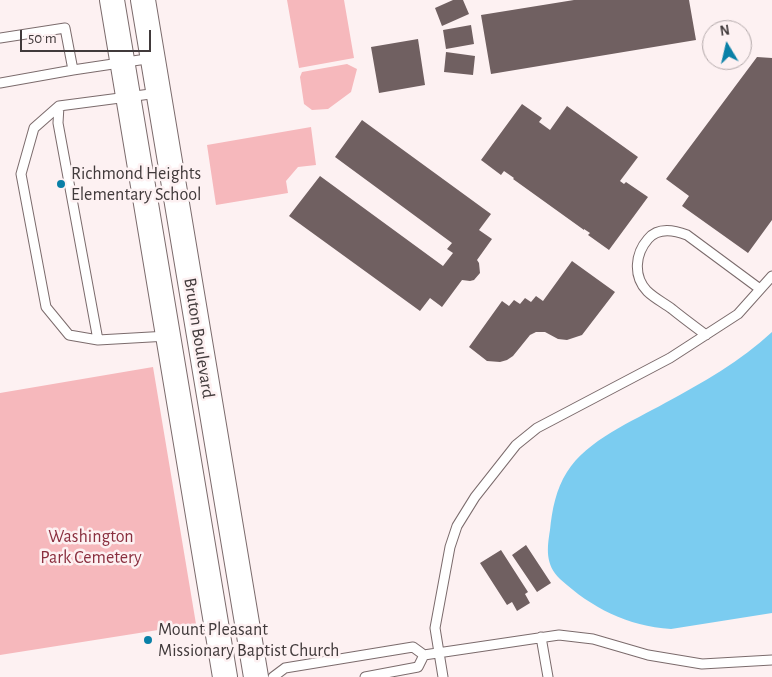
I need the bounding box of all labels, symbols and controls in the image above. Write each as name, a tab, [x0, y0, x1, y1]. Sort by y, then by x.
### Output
scale bar	[22, 20, 154, 52]
north arrow	[702, 20, 752, 70]
text: N	[719, 23, 731, 39]
text: 50 m	[28, 31, 57, 46]
place label: Richmond Heights Elementary School	[71, 163, 201, 205]
marker: Richmond Heights Elementary School	[55, 178, 67, 190]
street label: Bruton Boulevard	[179, 276, 219, 400]
park label: Washington Park Cemetery	[40, 526, 142, 568]
place label: Mount Pleasant Missionary Baptist Church	[158, 619, 339, 662]
marker: Mount Pleasant Missionary Baptist Church	[142, 634, 154, 646]

